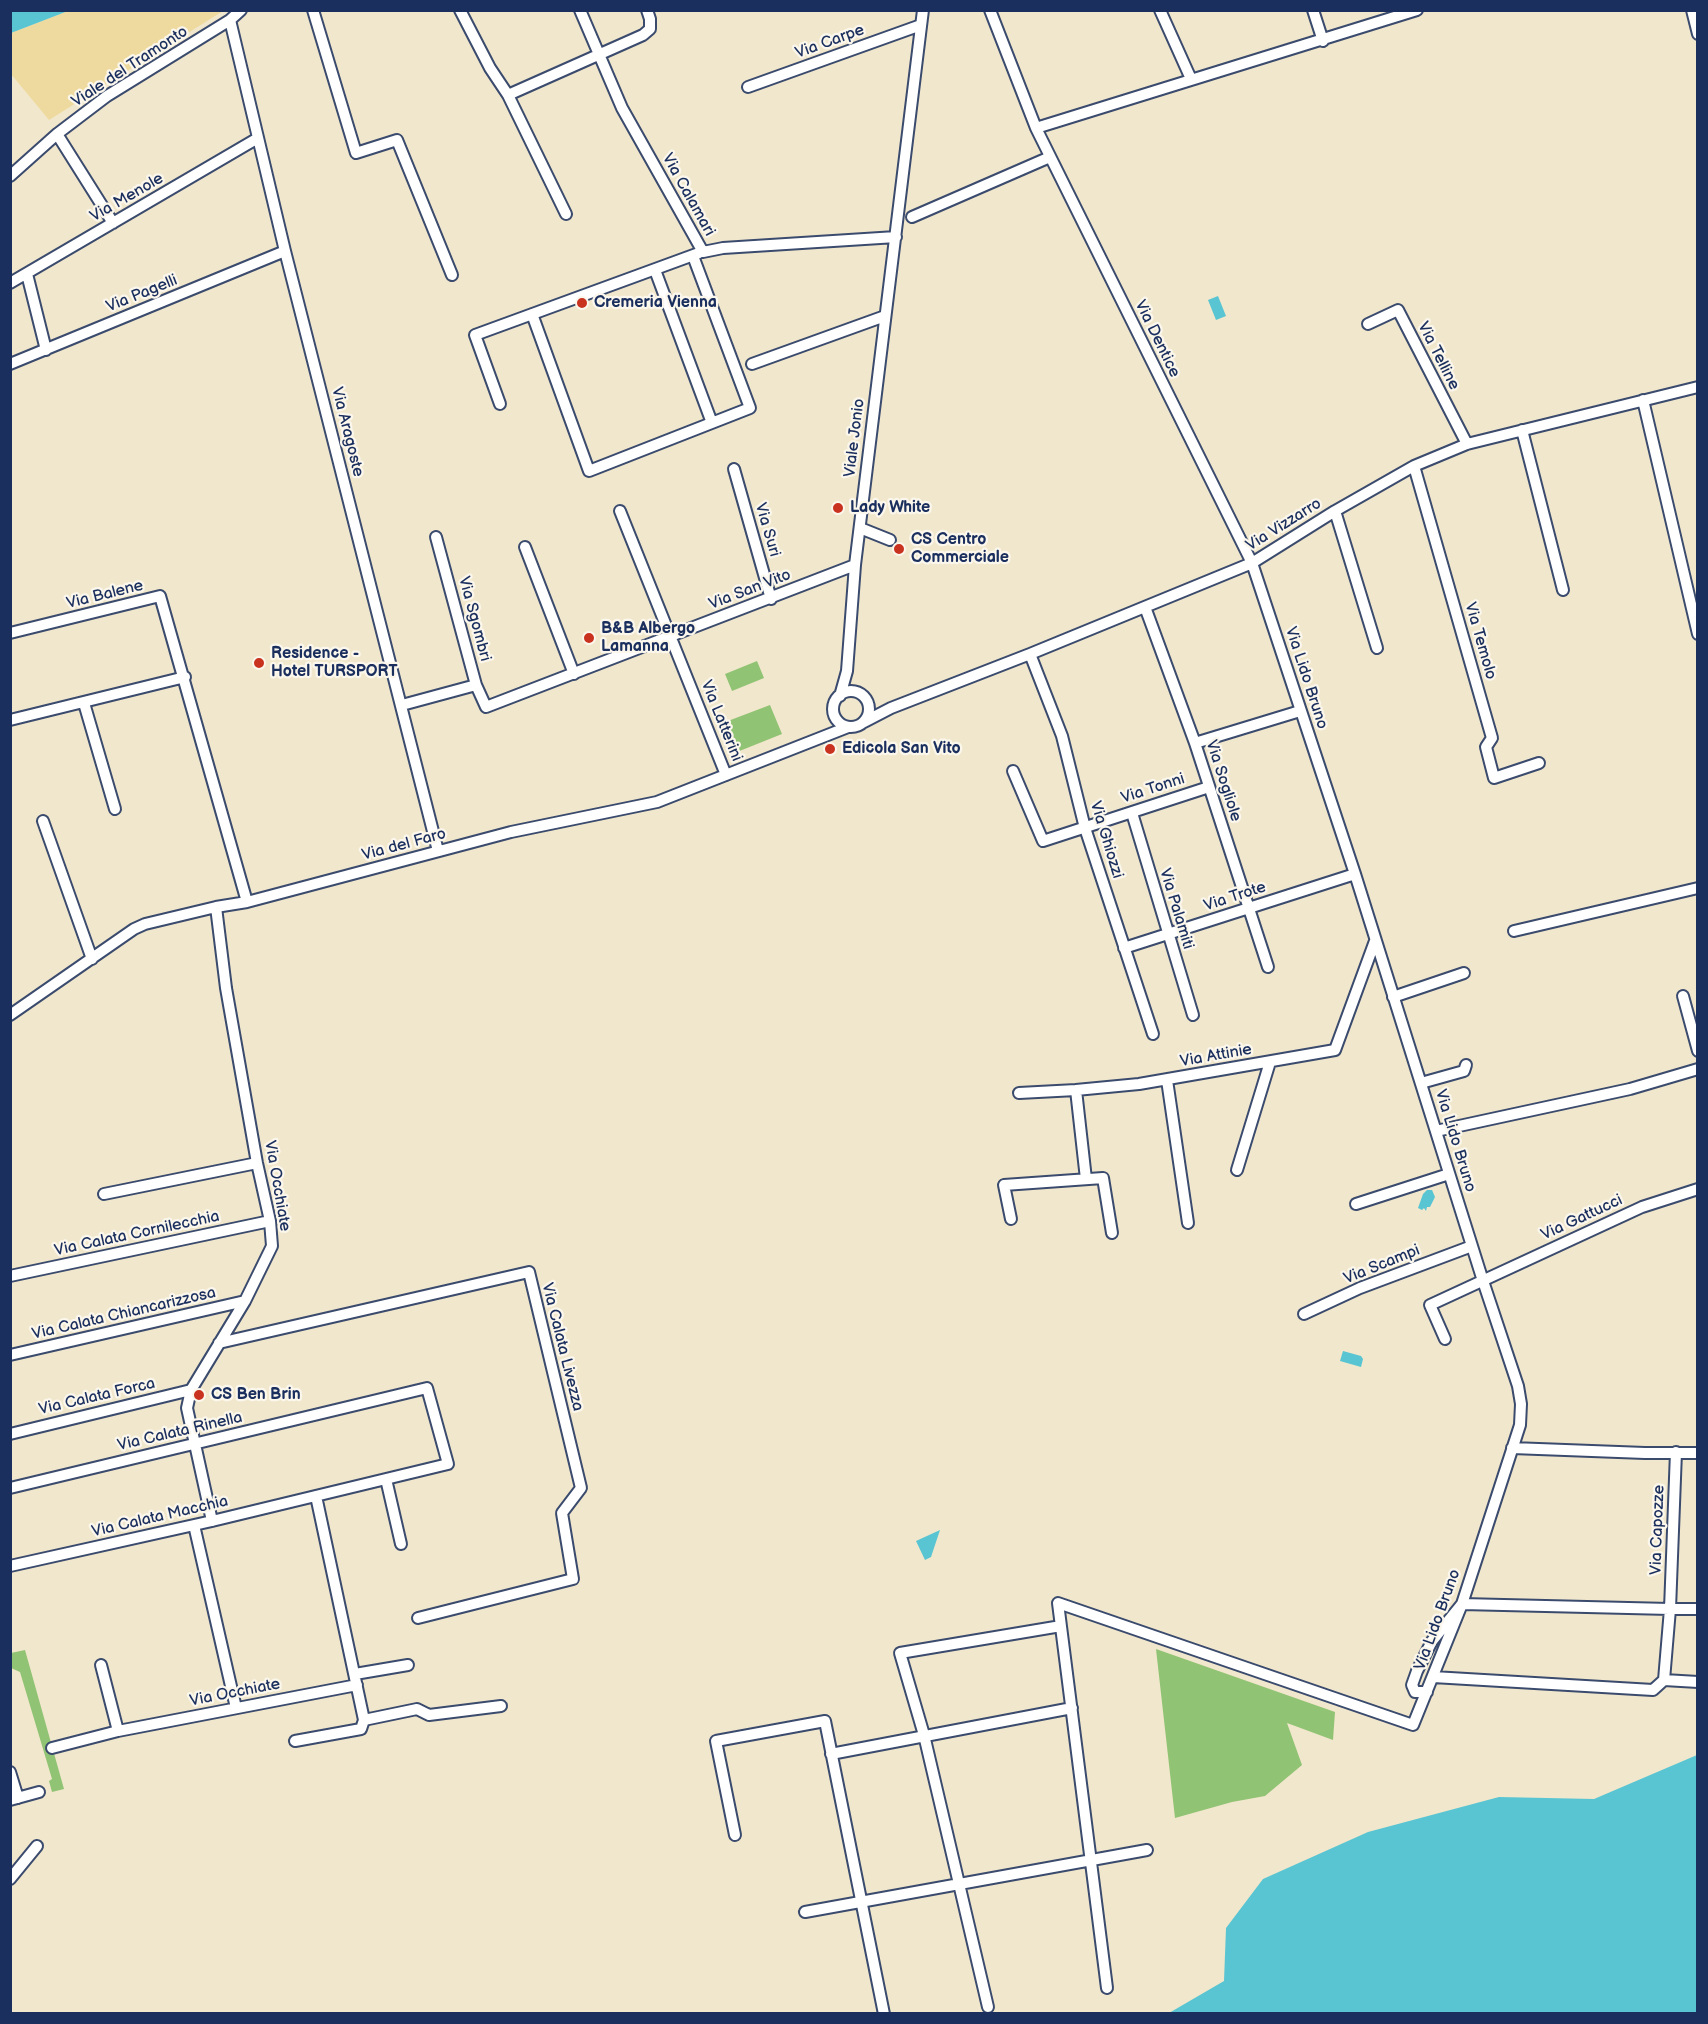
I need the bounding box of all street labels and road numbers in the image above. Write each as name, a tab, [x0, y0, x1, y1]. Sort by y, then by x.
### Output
street label: Via Carpe	[793, 21, 867, 63]
street label: Viale del Tramonto	[68, 22, 192, 112]
street label: Via Calamari	[657, 150, 719, 240]
street label: Via Menole	[87, 169, 167, 227]
street label: Via Pagelli	[104, 271, 180, 317]
street label: Via Dentice	[1130, 297, 1184, 381]
street label: Via Telline	[1413, 319, 1463, 393]
street label: Via Aragoste	[327, 385, 367, 479]
street label: Viale Jonio	[841, 398, 869, 478]
street label: Via Vizzarro	[1243, 494, 1325, 556]
street label: Via Suri	[750, 501, 784, 559]
street label: Via San Vito	[706, 566, 794, 614]
street label: Via Sgombri	[453, 575, 495, 663]
street label: Via Balene	[65, 576, 145, 614]
street label: Via Temolo	[1460, 600, 1500, 682]
street label: Via Lido Bruno	[1280, 624, 1332, 732]
street label: Via Latterini	[696, 678, 746, 764]
street label: Via Sogliole	[1201, 738, 1245, 824]
street label: Via Tonni	[1119, 770, 1187, 808]
street label: Via Ghiozzi	[1085, 799, 1127, 881]
street label: Via del Faro	[360, 825, 448, 865]
street label: Via Palamiti	[1155, 866, 1197, 952]
street label: Via Trote	[1202, 878, 1268, 916]
street label: Via Attinie	[1179, 1040, 1253, 1072]
street label: Via Lido Bruno	[1430, 1087, 1480, 1195]
street label: Via Occhiate	[260, 1139, 294, 1233]
street label: Via Gattucci	[1538, 1191, 1626, 1245]
street label: Via Calata Cornilecchia	[53, 1207, 221, 1261]
street label: Via Scampi	[1341, 1241, 1423, 1289]
street label: Via Calata Livezza	[537, 1281, 587, 1413]
street label: Via Calata Chiancarizzosa	[30, 1283, 218, 1345]
street label: Via Calata Forca	[37, 1374, 157, 1420]
street label: Via Calata Rinella	[116, 1408, 244, 1456]
street label: Via Capozze	[1647, 1485, 1669, 1575]
street label: Via Calata Macchia	[90, 1492, 230, 1542]
street label: Via Lido Bruno	[1411, 1567, 1465, 1673]
street label: Via Occhiate	[188, 1675, 282, 1711]

